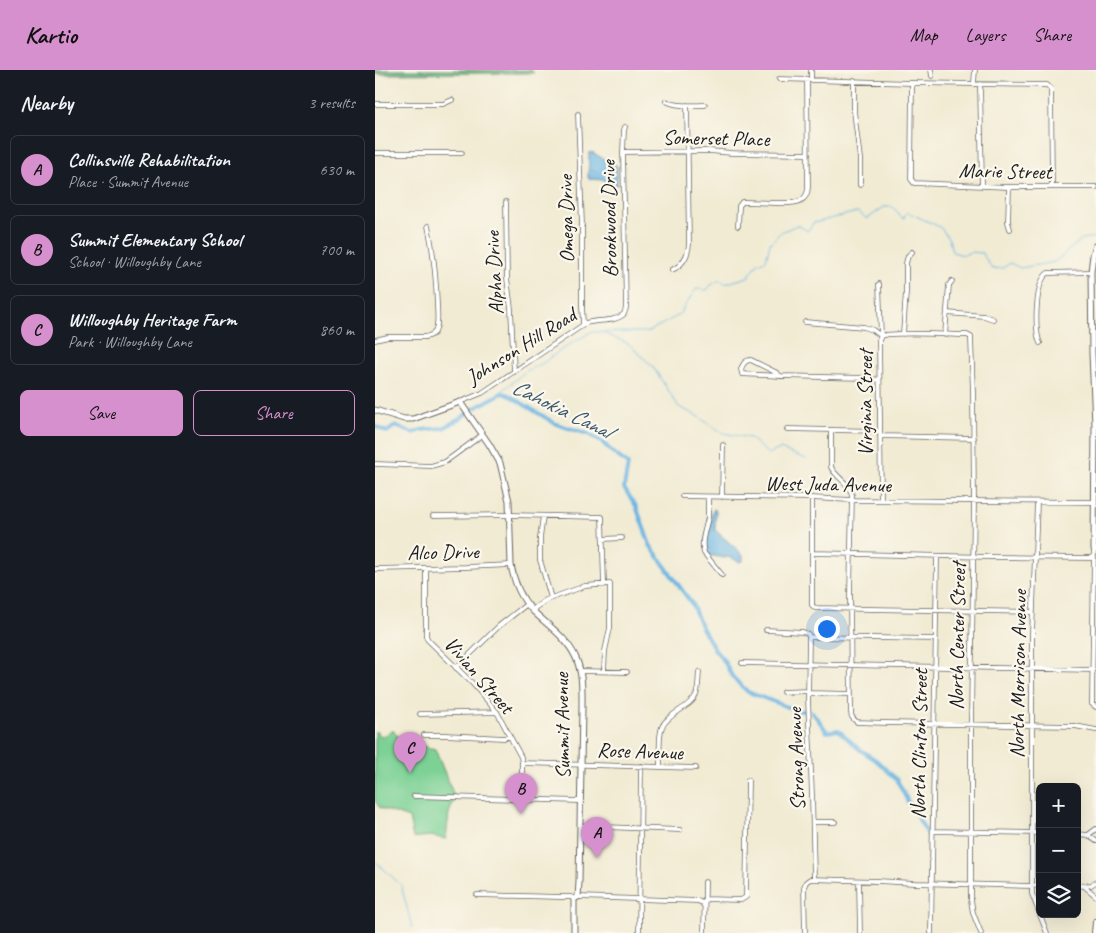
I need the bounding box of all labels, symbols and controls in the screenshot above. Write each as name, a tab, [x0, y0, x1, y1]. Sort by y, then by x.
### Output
text: Kartio	[25, 20, 77, 50]
text: Map	[910, 24, 938, 46]
text: Layers	[966, 24, 1005, 46]
text: Share	[1033, 24, 1071, 46]
text: Nearby	[20, 90, 73, 116]
text: 3 results	[308, 93, 355, 113]
street label: Somerset Place	[662, 124, 771, 152]
text: Collinsville Rehabilitation	[68, 148, 230, 172]
street label: Marie Street	[958, 157, 1054, 185]
street label: Brookwood Drive	[595, 159, 623, 278]
text: A	[33, 160, 41, 180]
text: 630 m	[320, 160, 354, 180]
text: Place · Summit Avenue	[68, 172, 188, 192]
street label: Omega Drive	[552, 173, 580, 263]
text: Summit Elementary School	[68, 228, 242, 252]
street label: Alpha Drive	[479, 229, 509, 315]
text: B	[33, 240, 41, 260]
text: 700 m	[320, 240, 354, 260]
text: School · Willoughby Lane	[68, 252, 201, 272]
street label: Johnson Hill Road	[461, 300, 584, 391]
text: Willoughby Heritage Farm	[68, 308, 237, 332]
text: C	[33, 320, 41, 340]
text: 860 m	[320, 320, 354, 340]
text: Park · Willoughby Lane	[68, 332, 192, 352]
street label: Virginia Street	[852, 347, 878, 456]
water label: Cahokia Canal	[507, 373, 622, 448]
button: Save	[20, 390, 183, 436]
button: Share	[193, 390, 355, 436]
street label: West Juda Avenue	[765, 470, 892, 498]
street label: Alco Drive	[407, 538, 480, 566]
street label: North Center Street	[943, 559, 971, 710]
street label: North Morrison Avenue	[1004, 588, 1033, 758]
your location	[814, 616, 840, 642]
street label: Vivian Street	[438, 631, 521, 720]
street label: North Clinton Street	[905, 667, 933, 819]
street label: Summit Avenue	[548, 671, 576, 779]
street label: Strong Avenue	[781, 705, 811, 811]
pin: C	[394, 732, 426, 773]
street label: Rose Avenue	[597, 737, 685, 766]
pin: B	[505, 773, 537, 814]
map controls	[1036, 783, 1081, 918]
button: +	[1036, 783, 1081, 828]
pin: A	[581, 817, 613, 858]
button: −	[1036, 828, 1081, 873]
button: layers	[1036, 873, 1081, 918]

